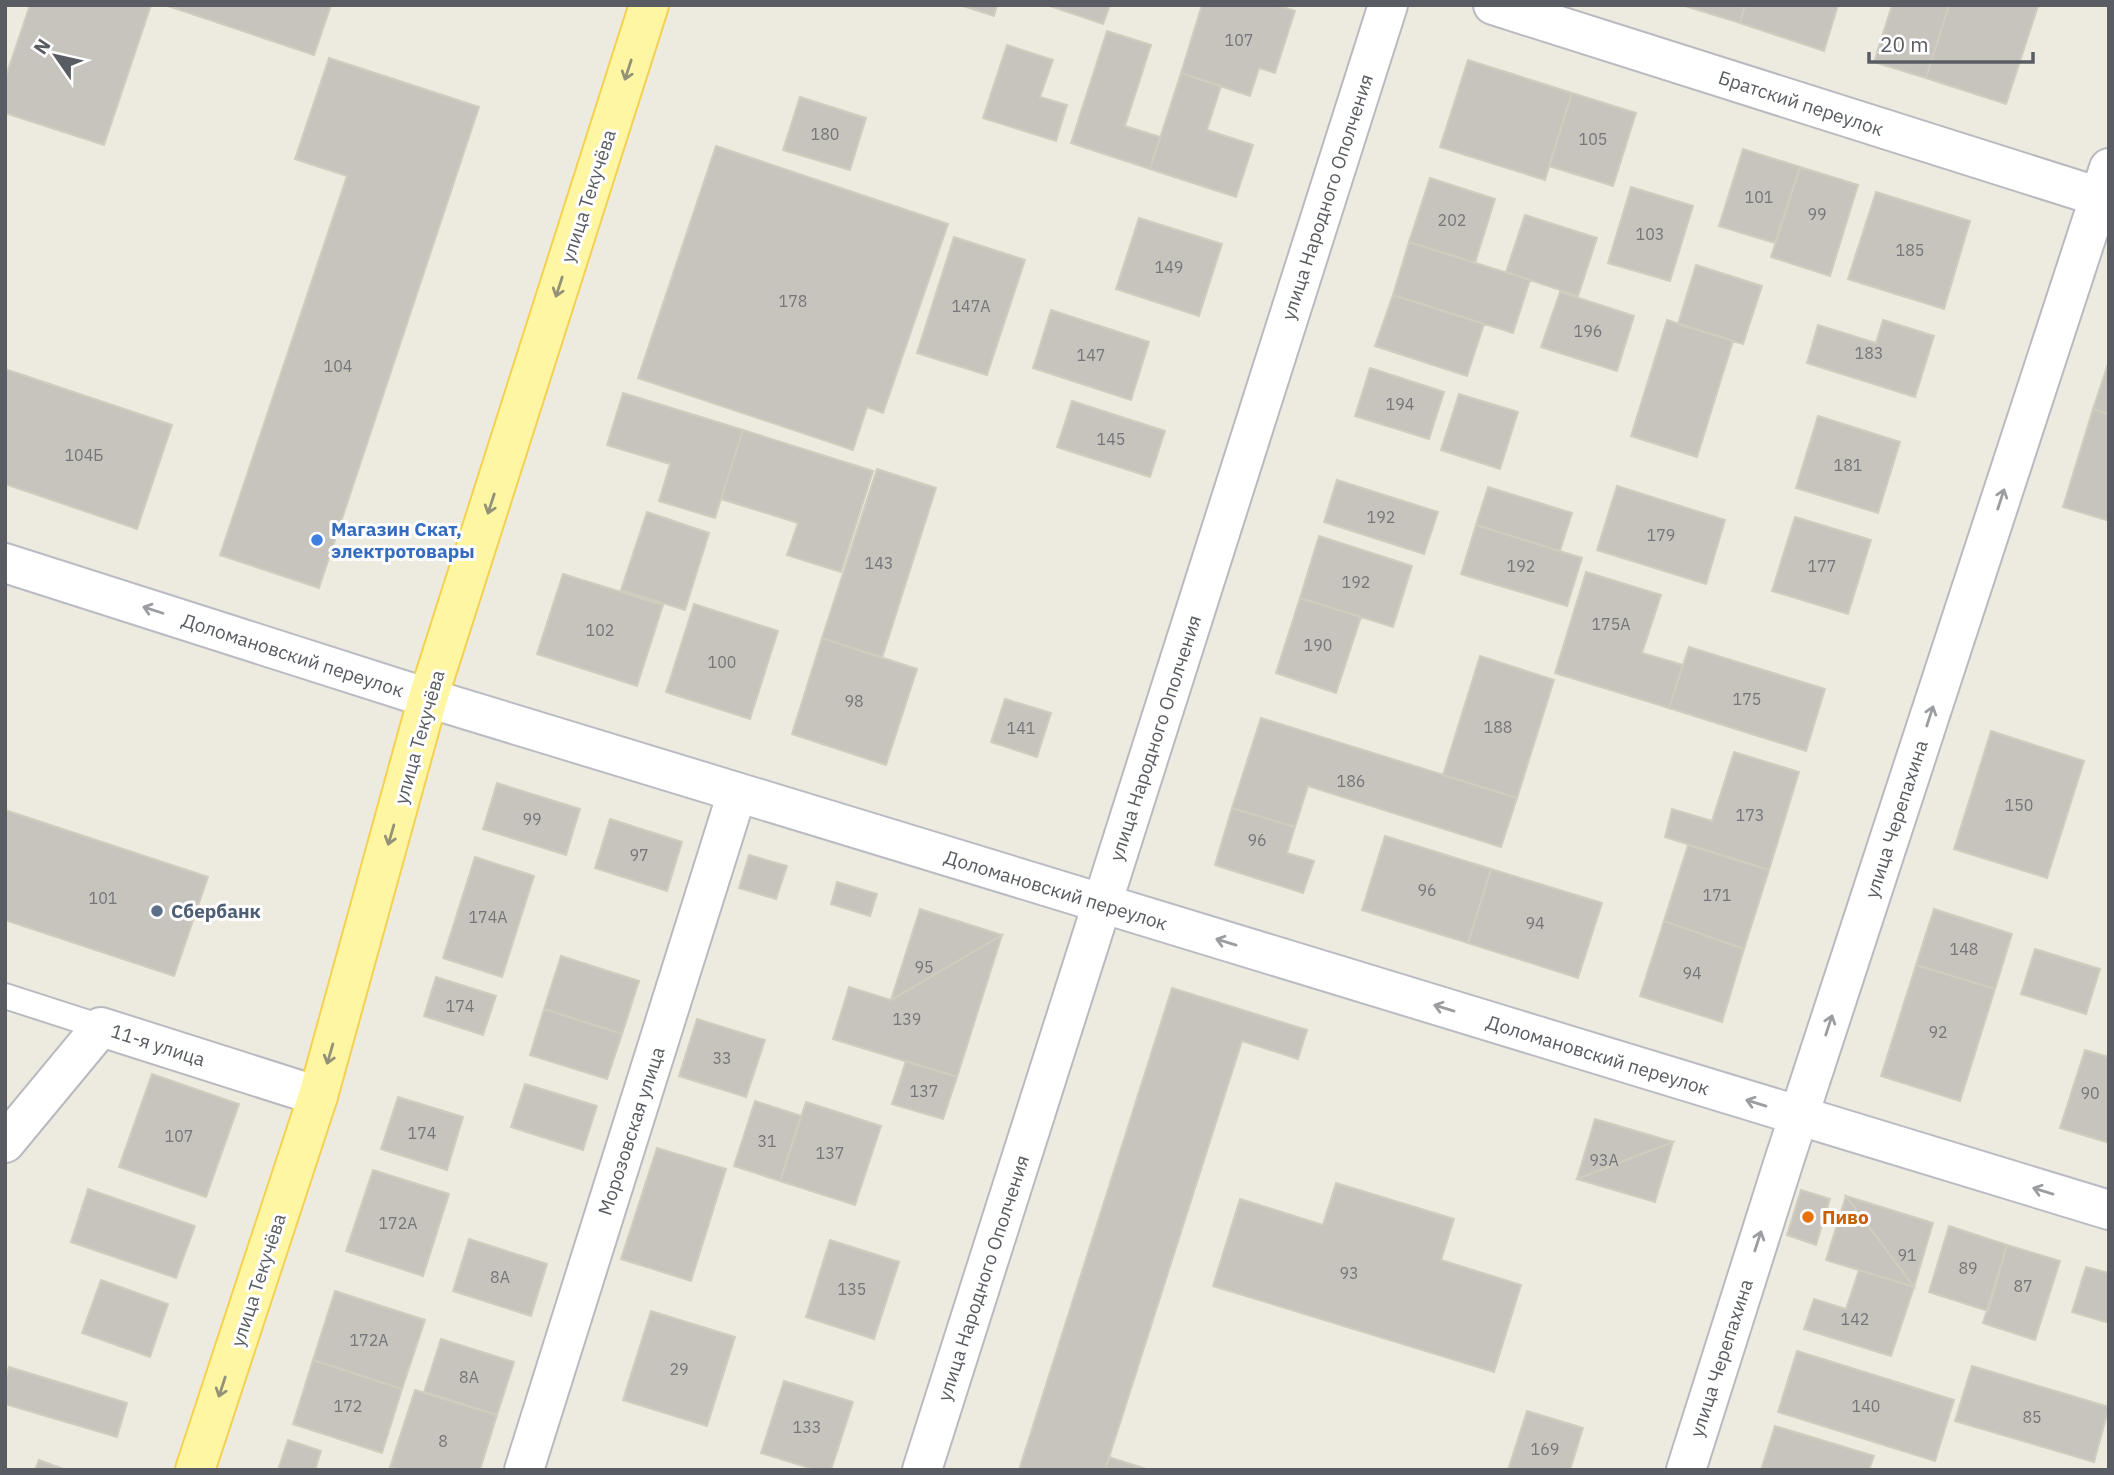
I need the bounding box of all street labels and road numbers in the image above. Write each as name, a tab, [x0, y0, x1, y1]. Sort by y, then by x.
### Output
street label: Братский переулок	[1715, 65, 1887, 141]
street label: улица Народного Ополчения	[1276, 71, 1378, 323]
street label: улица Текучёва	[555, 126, 621, 266]
street label: Доломановский переулок	[179, 608, 407, 702]
street label: улица Народного Ополчения	[1104, 612, 1206, 864]
street label: улица Текучёва	[388, 667, 450, 807]
street label: улица Черепахина	[1859, 737, 1933, 901]
street label: Доломановский переулок	[942, 845, 1170, 935]
street label: Доломановский переулок	[1484, 1010, 1712, 1100]
street label: 11-я улица	[108, 1018, 208, 1072]
street label: Морозовская улица	[592, 1044, 670, 1218]
street label: улица Народного Ополчения	[932, 1152, 1034, 1404]
street label: улица Текучёва	[225, 1210, 291, 1350]
street label: улица Черепахина	[1684, 1276, 1758, 1440]

